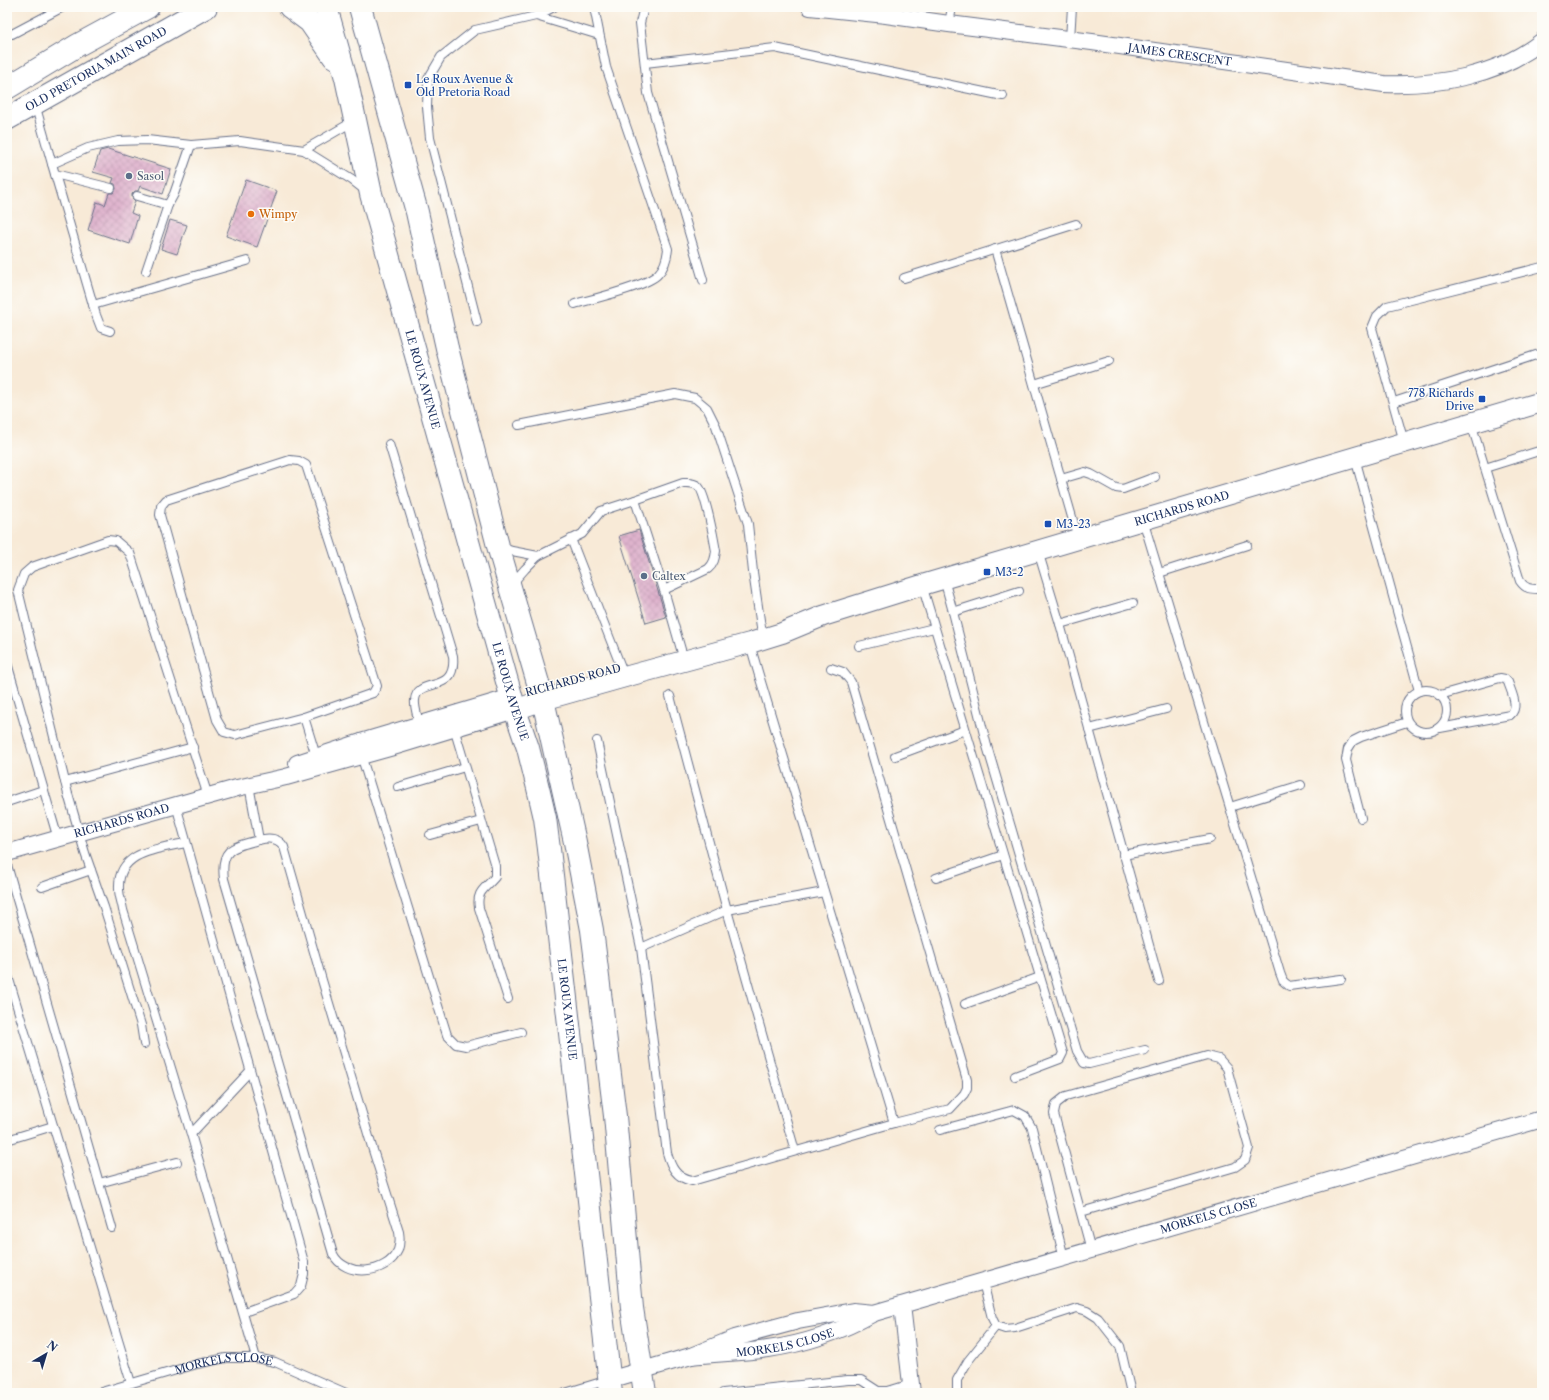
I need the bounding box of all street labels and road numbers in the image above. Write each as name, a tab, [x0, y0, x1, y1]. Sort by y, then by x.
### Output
street label: OLD PRETORIA MAIN ROAD	[23, 24, 169, 114]
street label: JAMES CRESCENT	[1125, 40, 1233, 69]
street label: LE ROUX AVENUE	[402, 328, 443, 431]
street label: RICHARDS ROAD	[1133, 488, 1231, 529]
street label: LE ROUX AVENUE	[489, 640, 532, 743]
street label: RICHARDS ROAD	[524, 660, 622, 699]
street label: RICHARDS ROAD	[72, 800, 171, 841]
street label: LE ROUX AVENUE	[555, 958, 580, 1061]
street label: MORKELS CLOSE	[1158, 1195, 1259, 1237]
street label: MORKELS CLOSE	[735, 1325, 836, 1359]
street label: MORKELS CLOSE	[173, 1351, 275, 1377]

